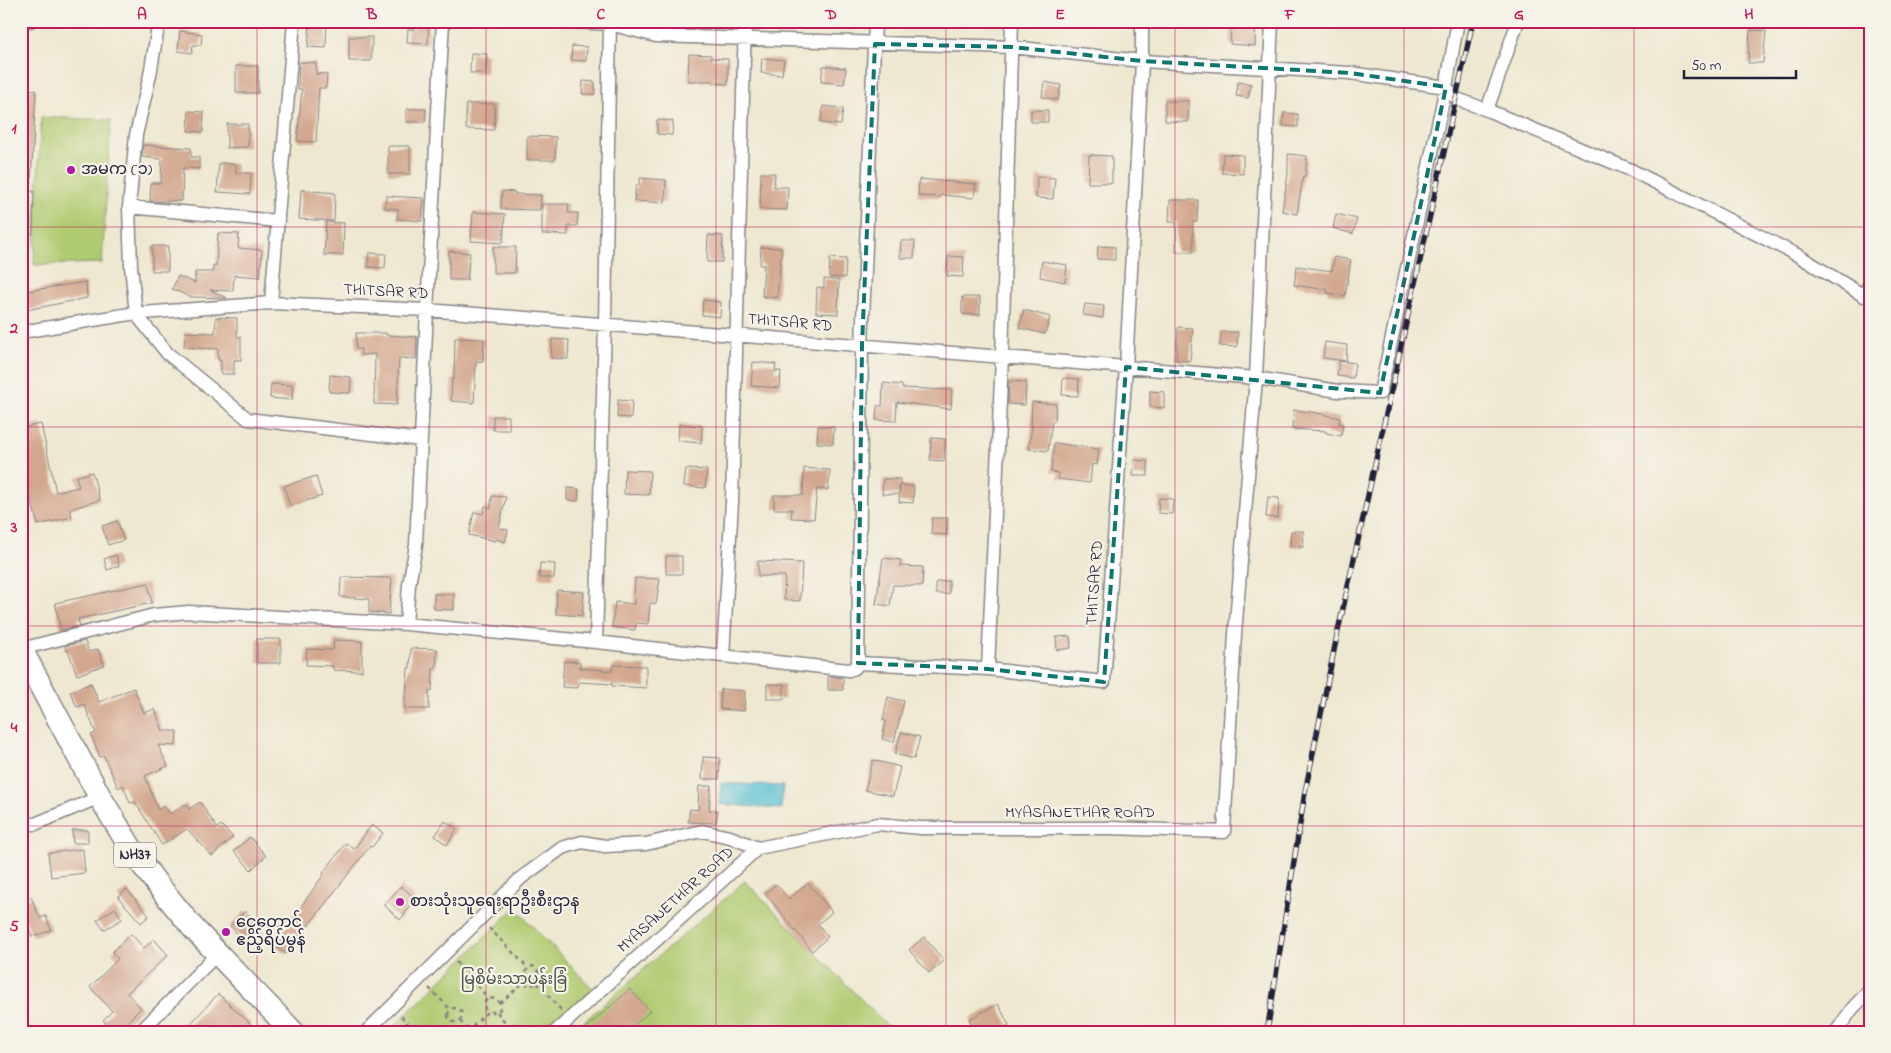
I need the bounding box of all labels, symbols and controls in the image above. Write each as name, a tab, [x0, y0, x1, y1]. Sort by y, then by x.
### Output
text: A	[137, 3, 147, 27]
text: B	[366, 3, 378, 27]
text: C	[597, 3, 606, 27]
text: D	[824, 3, 837, 27]
text: E	[1055, 3, 1065, 27]
text: F	[1284, 3, 1296, 27]
text: G	[1514, 3, 1524, 27]
text: H	[1744, 3, 1754, 27]
scale bar	[1684, 48, 1796, 80]
text: 50 m	[1691, 55, 1722, 77]
text: 1	[11, 117, 17, 141]
place label: အမက (၁)	[81, 158, 153, 182]
marker: အမက (၁)	[65, 164, 77, 176]
street label: THITSAR RD	[343, 278, 429, 306]
street label: THITSAR RD	[747, 307, 833, 339]
text: 2	[9, 317, 18, 341]
text: 3	[10, 516, 18, 540]
street label: THITSAR RD	[1080, 540, 1110, 626]
text: 4	[10, 716, 18, 740]
street label: MYASANETHAR ROAD	[1005, 801, 1155, 825]
street label: MYASANETHAR ROAD	[612, 841, 740, 959]
road number: NH37	[114, 842, 156, 868]
place label: စားသုံးသူရေးရာဦးစီးဌာန	[410, 889, 579, 915]
marker: စားသုံးသူရေးရာဦးစီးဌာန	[394, 896, 406, 908]
place label: ငွေတောင် ဧည့်ရိပ်မွန်	[236, 910, 306, 953]
text: 5	[9, 915, 19, 939]
marker: ငွေတောင် ဧည့်ရိပ်မွန်	[220, 926, 232, 938]
park label: မြစိမ်းသာပန်းခြံ	[461, 967, 567, 992]

